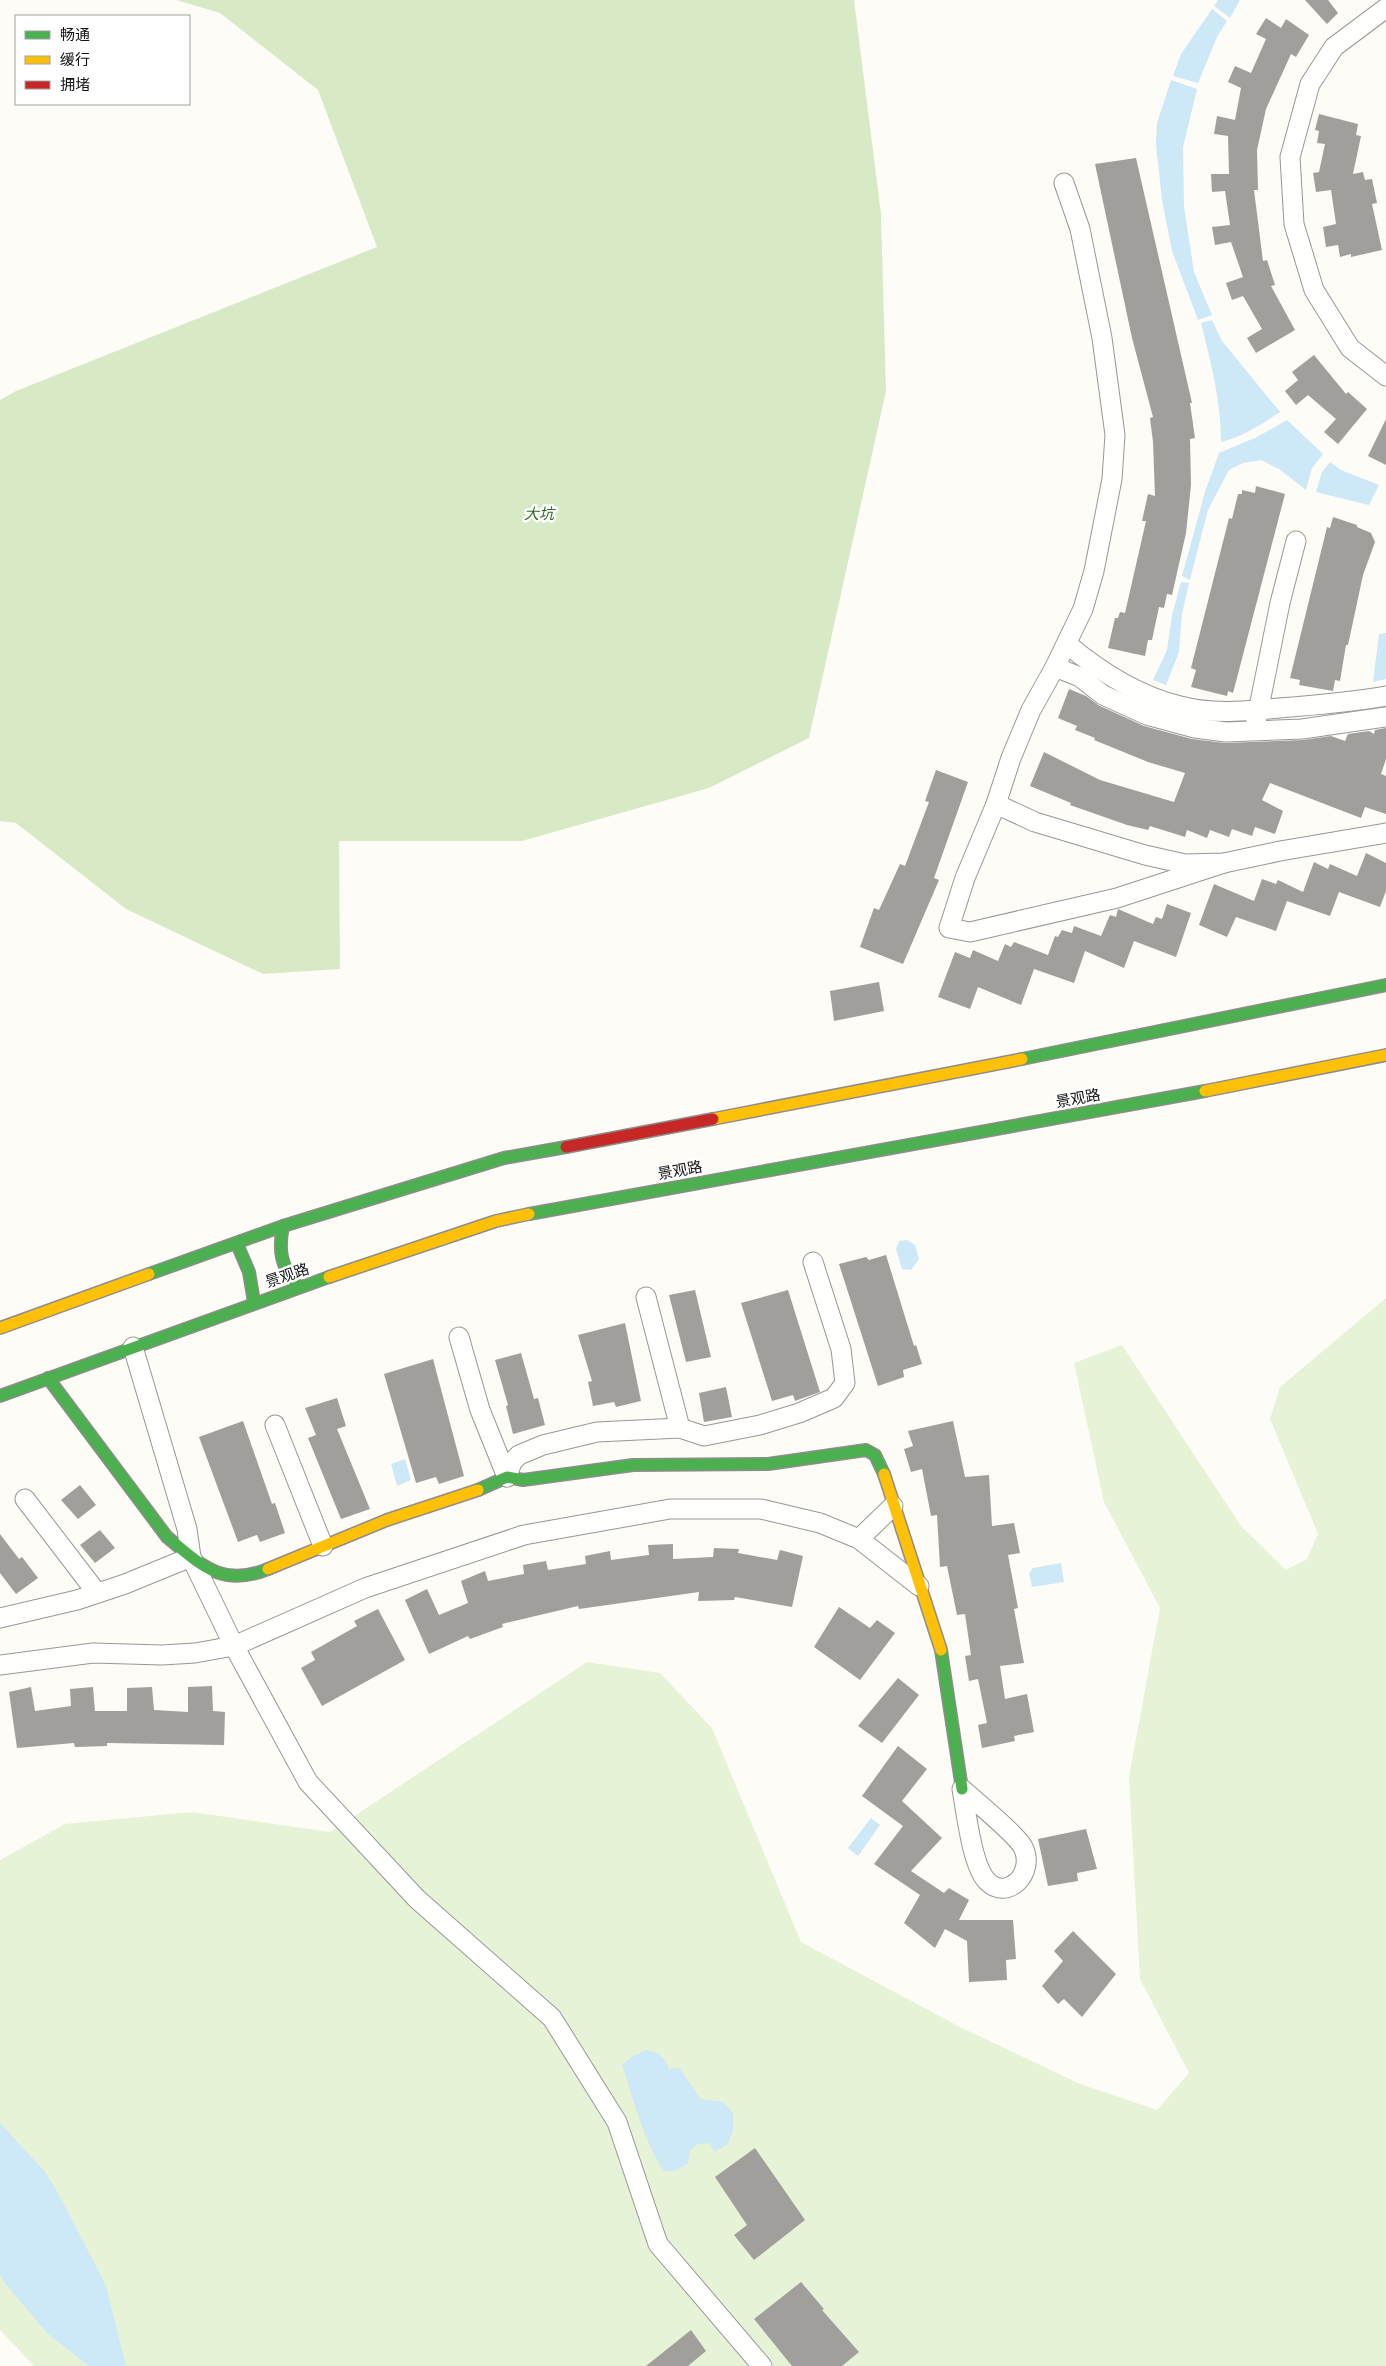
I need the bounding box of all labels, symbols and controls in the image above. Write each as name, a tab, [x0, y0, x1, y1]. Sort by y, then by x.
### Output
legend	[15, 15, 190, 105]
text: 畅通	[60, 25, 90, 44]
text: 缓行	[60, 50, 90, 69]
text: 拥堵	[60, 75, 90, 94]
park label: 大坑	[524, 504, 556, 523]
street label: 景观路	[1054, 1085, 1102, 1111]
street label: 景观路	[656, 1157, 704, 1183]
street label: 景观路	[263, 1259, 311, 1291]

